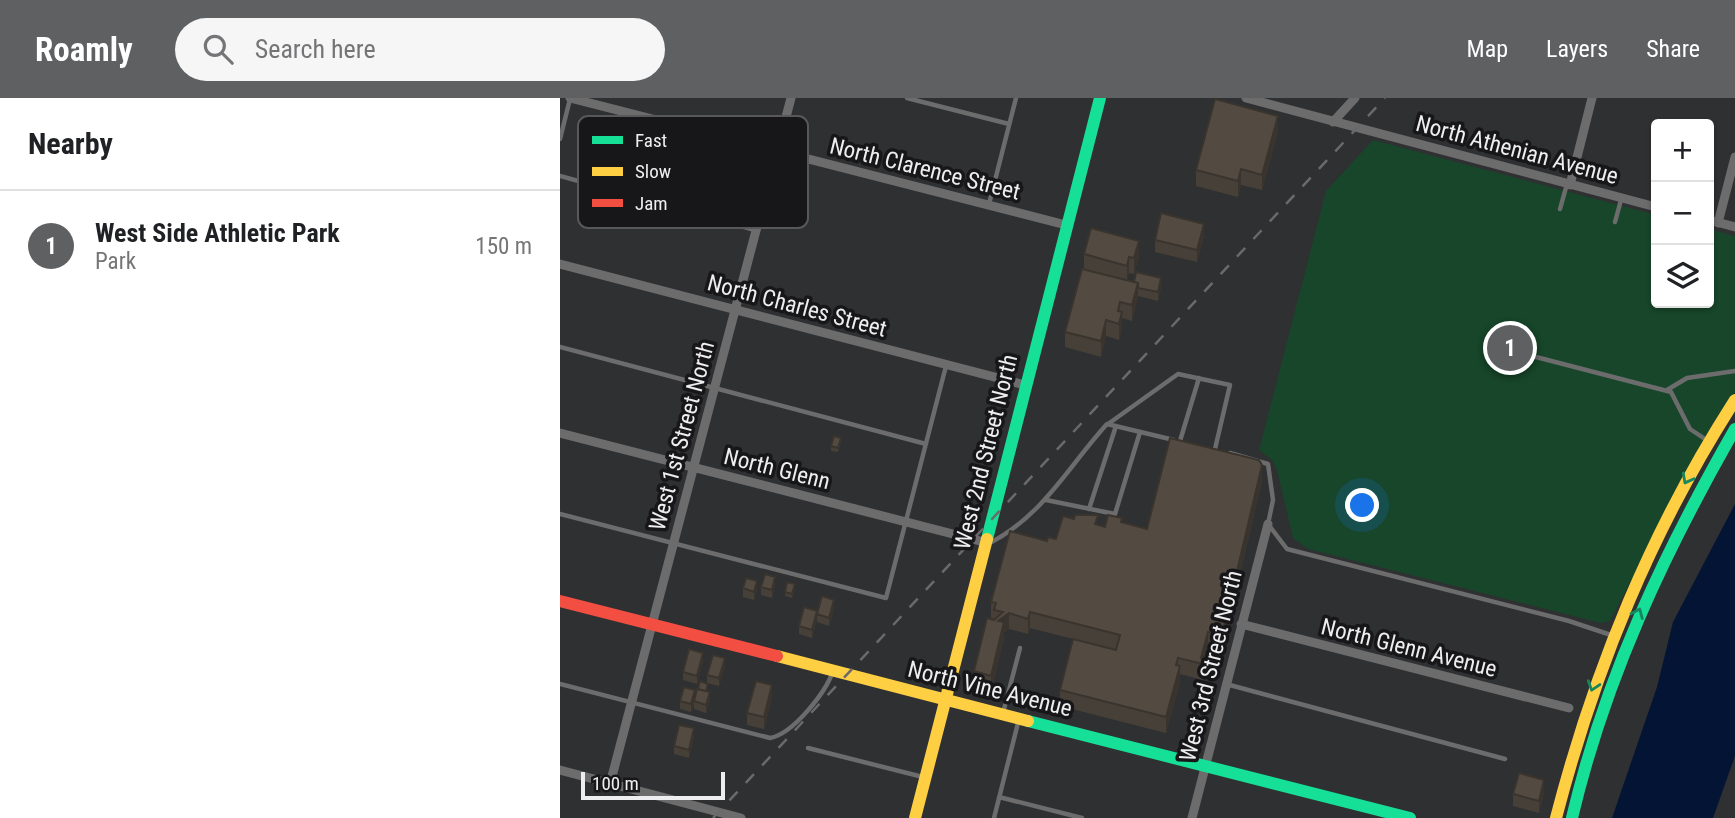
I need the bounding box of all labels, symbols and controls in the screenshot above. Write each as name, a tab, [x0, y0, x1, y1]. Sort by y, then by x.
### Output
search box	[175, 18, 665, 81]
text: Roamly	[35, 30, 133, 69]
icon: search	[199, 30, 237, 68]
text: Search here	[255, 34, 376, 64]
text: Map	[1467, 35, 1508, 63]
text: Layers	[1546, 35, 1608, 63]
text: Share	[1646, 35, 1700, 63]
street label: North Athenian Avenue	[1413, 110, 1621, 190]
legend	[578, 116, 808, 228]
map controls	[1651, 119, 1714, 308]
button: +	[1651, 119, 1714, 182]
text: Nearby	[28, 126, 113, 161]
text: Fast	[635, 129, 667, 152]
street label: North Clarence Street	[827, 132, 1023, 206]
text: Slow	[635, 160, 671, 183]
button: −	[1651, 182, 1714, 245]
text: Jam	[635, 192, 668, 215]
text: West Side Athletic Park	[95, 218, 340, 248]
text: 1	[45, 233, 57, 260]
text: 150 m	[475, 233, 532, 260]
button: layers	[1651, 245, 1714, 308]
text: Park	[95, 248, 136, 275]
street label: North Charles Street	[704, 269, 890, 343]
pin: 1	[1487, 322, 1533, 374]
street label: West 1st Street North	[644, 338, 720, 534]
street label: West 2nd Street North	[949, 352, 1023, 552]
street label: North Glenn	[721, 443, 833, 495]
one-way arrow	[1682, 472, 1695, 484]
your location	[1345, 488, 1379, 522]
street label: West 3rd Street North	[1174, 568, 1248, 764]
one-way arrow	[1630, 608, 1644, 621]
street label: North Glenn Avenue	[1318, 613, 1500, 683]
street label: North Vine Avenue	[905, 656, 1075, 722]
one-way arrow	[1587, 680, 1602, 692]
scale bar	[581, 769, 724, 801]
text: 100 m	[592, 772, 639, 795]

